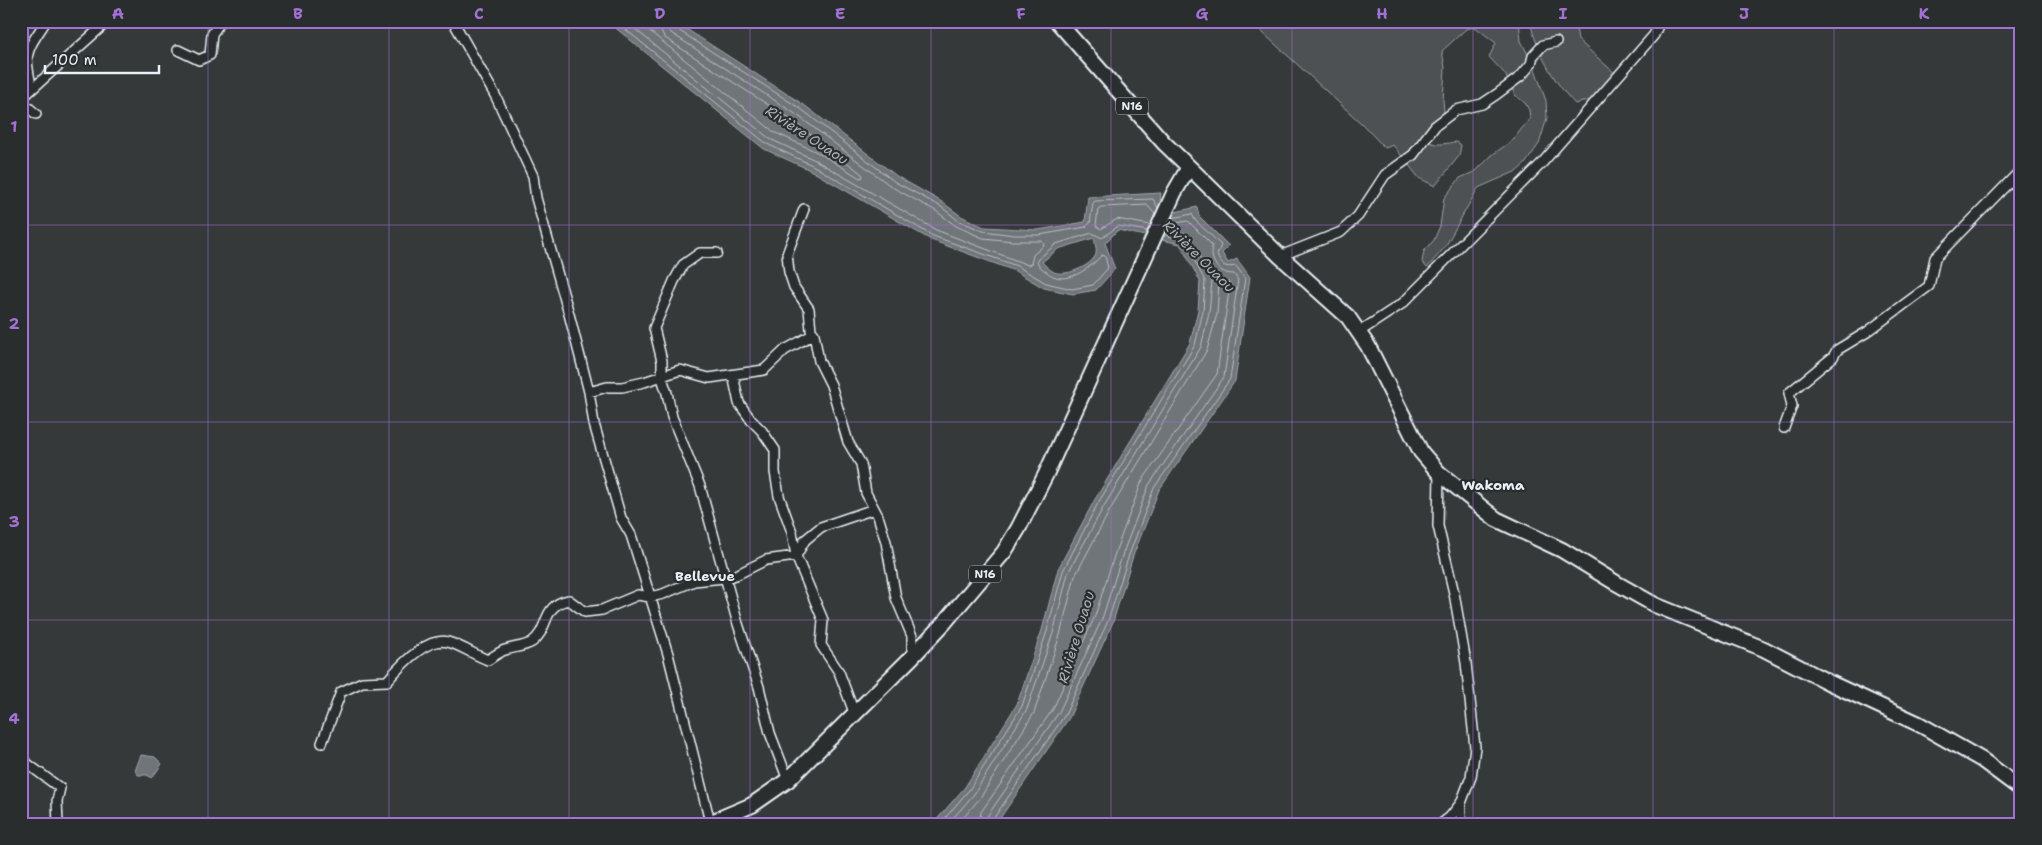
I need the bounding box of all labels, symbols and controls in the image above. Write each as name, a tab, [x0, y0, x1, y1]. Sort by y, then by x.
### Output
text: A	[112, 3, 124, 24]
text: B	[293, 3, 303, 24]
text: C	[474, 3, 484, 24]
text: D	[654, 3, 666, 24]
text: E	[835, 3, 845, 24]
text: F	[1016, 3, 1026, 24]
text: G	[1196, 3, 1209, 24]
text: H	[1376, 3, 1388, 24]
text: I	[1559, 3, 1568, 24]
text: J	[1739, 3, 1749, 24]
text: K	[1919, 3, 1930, 24]
scale bar	[45, 42, 159, 74]
text: 100 m	[52, 50, 97, 70]
road number: N16	[1116, 98, 1148, 114]
water label: Rivière Ouaou	[762, 102, 852, 168]
text: 1	[10, 116, 18, 137]
water label: Rivière Ouaou	[1159, 216, 1239, 296]
text: 2	[8, 313, 20, 334]
district label: Wakoma	[1461, 476, 1525, 494]
text: 3	[8, 511, 20, 532]
road number: N16	[969, 566, 1001, 582]
district label: Bellevue	[675, 567, 735, 585]
water label: Rivière Ouaou	[1054, 589, 1098, 685]
text: 4	[8, 708, 20, 729]

